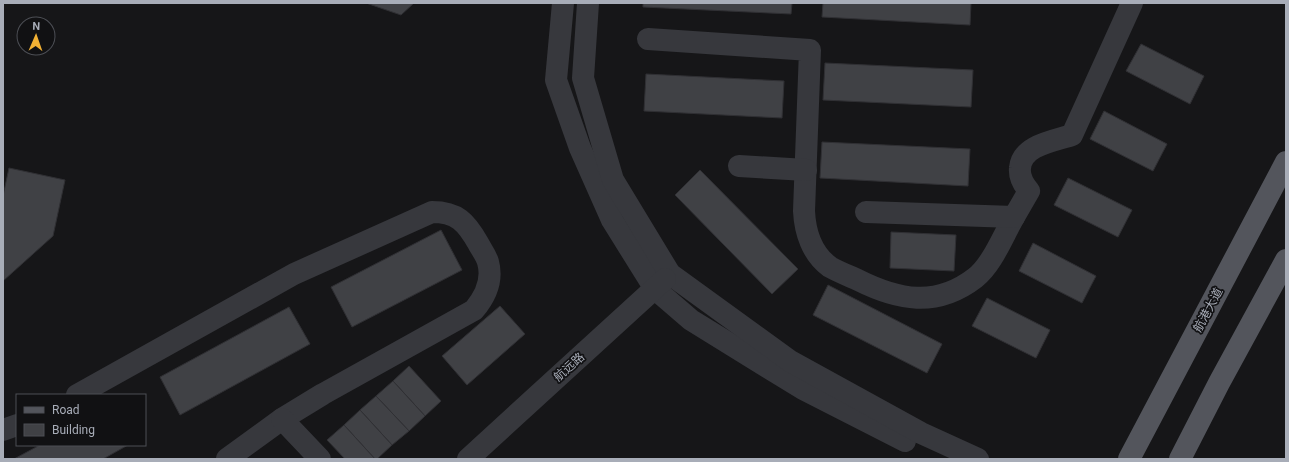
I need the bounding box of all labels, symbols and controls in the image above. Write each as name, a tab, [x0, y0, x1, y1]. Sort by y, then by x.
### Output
north arrow	[16, 16, 56, 56]
text: N	[32, 20, 41, 33]
street label: 航港大道	[1191, 286, 1225, 334]
street label: 航远路	[551, 350, 587, 384]
legend	[16, 394, 146, 446]
text: Road	[52, 403, 80, 417]
text: Building	[52, 423, 95, 437]

